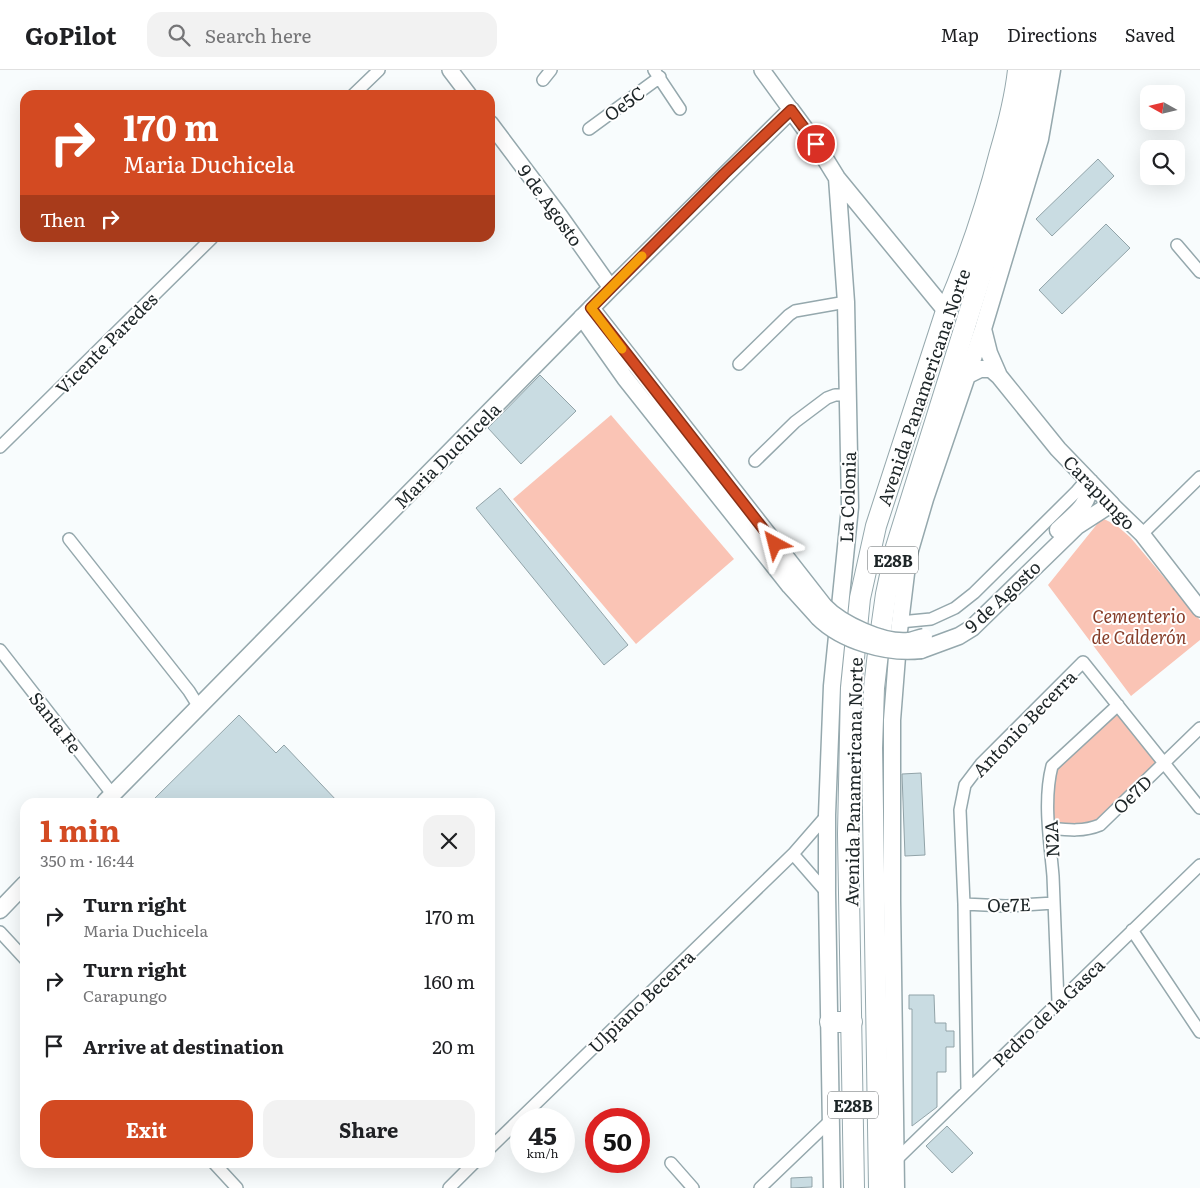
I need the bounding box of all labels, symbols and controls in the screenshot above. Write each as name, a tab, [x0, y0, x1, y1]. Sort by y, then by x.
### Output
search box	[147, 12, 497, 57]
text: GoPilot	[25, 17, 117, 52]
icon: search	[165, 21, 193, 49]
text: Search here	[205, 21, 311, 49]
text: Map	[941, 21, 979, 48]
text: Directions	[1007, 21, 1097, 48]
text: Saved	[1125, 21, 1175, 48]
street label: Oe5C	[598, 79, 650, 127]
north arrow	[1140, 85, 1185, 130]
map controls	[1140, 85, 1185, 185]
text: 170 m	[123, 100, 219, 152]
icon: right	[40, 110, 105, 175]
pin	[795, 123, 837, 165]
icon: arrive	[802, 130, 830, 158]
button: search	[1140, 140, 1185, 185]
text: Maria Duchicela	[123, 147, 295, 180]
street label: 9 de Agosto	[512, 158, 590, 252]
text: Then	[40, 205, 86, 233]
icon: right	[96, 205, 124, 233]
street label: Avenida Panamericana Norte	[870, 265, 976, 509]
street label: Vicente Paredes	[49, 286, 163, 400]
street label: Maria Duchicela	[388, 396, 506, 514]
street label: Carapungo	[1057, 449, 1143, 535]
street label: La Colonia	[832, 451, 862, 543]
position arrow	[748, 517, 800, 569]
road number: E28B	[868, 546, 918, 574]
street label: 9 de Agosto	[958, 554, 1046, 638]
park label: Cementerio de Calderón	[1091, 602, 1187, 650]
street label: Avenida Panamericana Norte	[837, 657, 869, 907]
street label: Antonio Becerra	[966, 663, 1082, 783]
street label: Santa Fe	[23, 685, 89, 759]
street label: Oe7D	[1106, 768, 1158, 820]
text: 1 min	[40, 807, 120, 851]
button: close	[423, 815, 475, 867]
street label: N2A	[1037, 820, 1065, 858]
text: 350 m · 16:44	[40, 848, 134, 872]
text: Turn right	[83, 890, 187, 918]
street label: Oe7E	[987, 890, 1031, 918]
icon: right	[40, 902, 68, 930]
text: 170 m	[425, 902, 475, 930]
text: Maria Duchicela	[83, 918, 208, 942]
street label: Ulpiano Becerra	[582, 943, 701, 1059]
street label: Pedro de la Gasca	[986, 951, 1110, 1073]
text: Turn right	[83, 955, 187, 983]
icon: right	[40, 967, 68, 995]
text: 160 m	[424, 967, 475, 995]
text: Carapungo	[83, 983, 167, 1007]
icon: arrive	[40, 1032, 68, 1060]
text: Arrive at destination	[83, 1032, 284, 1060]
text: 20 m	[432, 1032, 475, 1060]
road number: E28B	[828, 1092, 878, 1118]
button: Exit	[40, 1100, 253, 1158]
button: Share	[263, 1100, 475, 1158]
speed limit sign: 50	[585, 1108, 650, 1173]
text: 45	[528, 1116, 557, 1153]
text: km/h	[527, 1144, 558, 1162]

